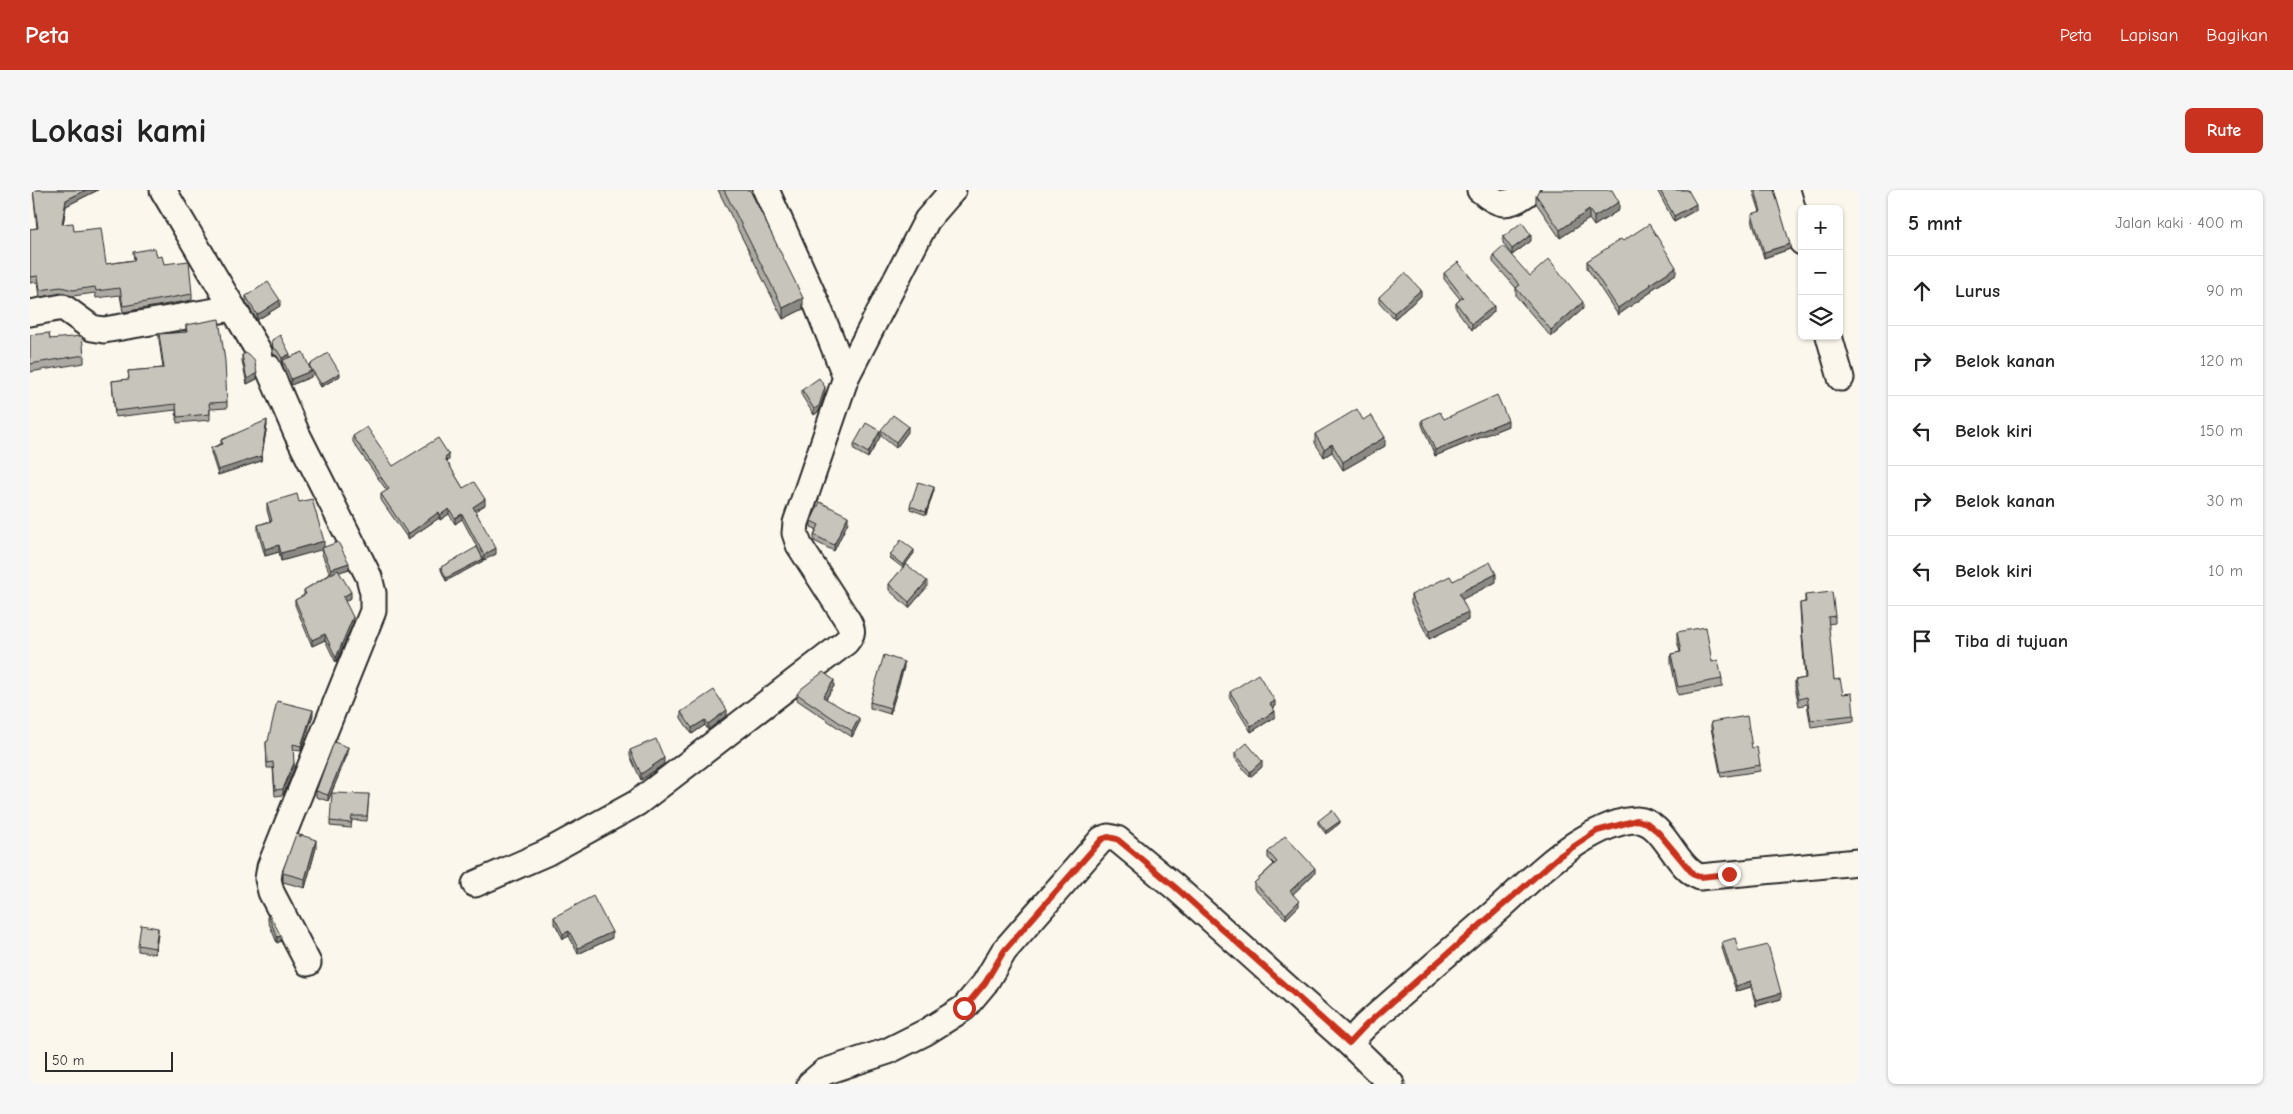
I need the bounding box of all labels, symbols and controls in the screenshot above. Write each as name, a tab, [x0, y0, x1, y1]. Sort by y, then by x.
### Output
text: Peta	[25, 21, 70, 49]
text: Peta	[2060, 25, 2092, 46]
text: Lapisan	[2120, 25, 2178, 46]
text: Bagikan	[2206, 25, 2268, 46]
button: Rute	[2185, 108, 2263, 153]
text: Lokasi kami	[30, 110, 207, 151]
map controls	[1798, 205, 1843, 340]
button: +	[1798, 205, 1843, 250]
text: 5 mnt	[1908, 211, 1962, 235]
text: Jalan kaki · 400 m	[2115, 214, 2243, 232]
button: −	[1798, 250, 1843, 295]
icon: ahead	[1908, 277, 1936, 305]
text: Lurus	[1955, 280, 2000, 302]
text: 90 m	[2206, 282, 2243, 300]
button: layers	[1798, 295, 1843, 340]
icon: right	[1908, 347, 1936, 375]
text: Belok kanan	[1955, 350, 2055, 372]
text: 120 m	[2200, 352, 2243, 370]
icon: left	[1908, 417, 1936, 445]
text: Belok kiri	[1955, 420, 2032, 442]
text: 150 m	[2200, 422, 2243, 440]
icon: right	[1908, 487, 1936, 515]
text: Belok kanan	[1955, 490, 2055, 512]
text: 30 m	[2207, 492, 2243, 510]
icon: left	[1908, 557, 1936, 585]
text: Belok kiri	[1955, 560, 2032, 582]
text: 10 m	[2208, 562, 2243, 580]
icon: arrive	[1908, 627, 1936, 655]
text: Tiba di tujuan	[1955, 630, 2068, 652]
route end	[1718, 863, 1741, 886]
route start	[953, 997, 976, 1020]
scale bar	[45, 1049, 172, 1072]
text: 50 m	[52, 1052, 84, 1069]

